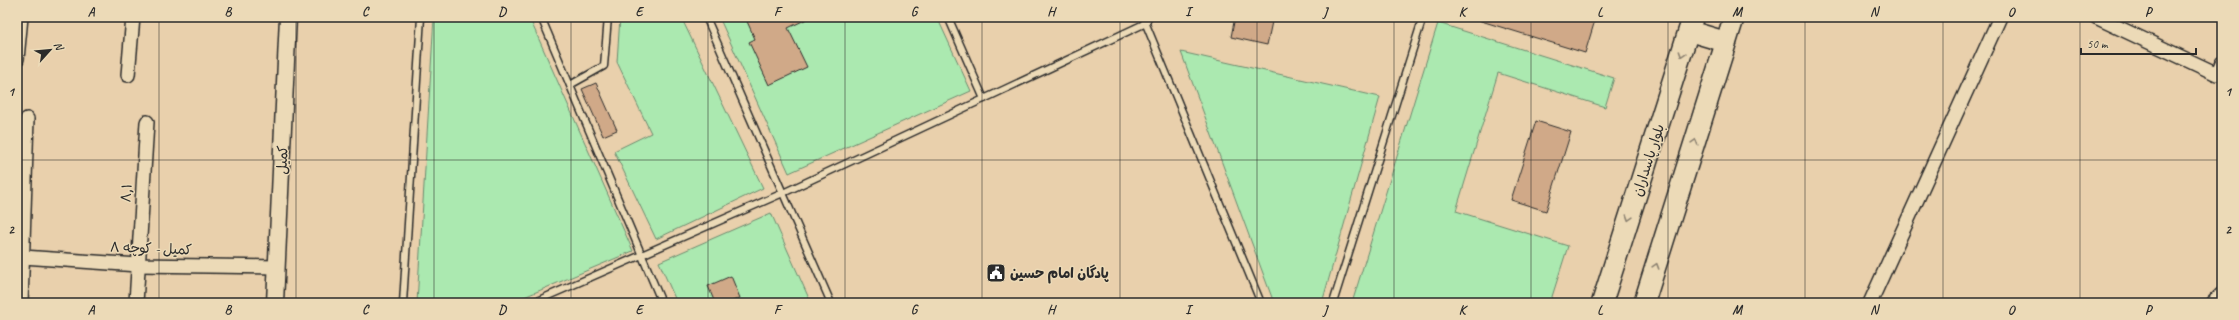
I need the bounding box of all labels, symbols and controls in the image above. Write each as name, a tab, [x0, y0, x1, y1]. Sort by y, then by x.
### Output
text: A	[88, 4, 96, 20]
text: B	[225, 4, 233, 20]
text: C	[362, 4, 370, 20]
text: D	[498, 4, 507, 20]
text: E	[636, 4, 645, 20]
text: F	[774, 4, 783, 20]
text: G	[911, 4, 919, 20]
text: H	[1047, 4, 1057, 20]
text: I	[1185, 4, 1194, 20]
text: J	[1322, 4, 1329, 20]
text: K	[1459, 4, 1469, 20]
text: L	[1597, 4, 1604, 20]
text: M	[1732, 4, 1743, 20]
text: N	[1870, 4, 1881, 20]
text: O	[2008, 4, 2017, 20]
text: P	[2145, 4, 2154, 20]
north arrow	[30, 30, 70, 70]
scale bar	[2081, 30, 2196, 56]
text: 50 m	[2087, 36, 2109, 52]
text: N	[51, 39, 68, 54]
one-way arrow	[1678, 50, 1686, 57]
text: 1	[8, 84, 16, 100]
text: 1	[2225, 84, 2233, 100]
street label: بلوار پاسداران	[1629, 122, 1669, 199]
one-way arrow	[1690, 138, 1699, 145]
street label: کمیل	[273, 145, 292, 175]
street label: ۸٫۱	[117, 183, 136, 203]
one-way arrow	[1625, 214, 1634, 221]
text: 2	[8, 222, 15, 238]
text: 2	[2225, 222, 2232, 238]
street label: کمیل - کوچه ۸	[110, 239, 192, 259]
public building icon: پادگان امام حسین	[985, 262, 1007, 284]
one-way arrow	[1651, 262, 1660, 269]
place label: پادگان امام حسین	[1010, 264, 1109, 284]
text: A	[88, 302, 96, 318]
text: B	[225, 302, 233, 318]
text: C	[362, 302, 370, 318]
text: D	[498, 302, 507, 318]
text: E	[636, 302, 645, 318]
text: F	[774, 302, 783, 318]
text: G	[911, 302, 919, 318]
text: H	[1047, 302, 1057, 318]
text: I	[1185, 302, 1194, 318]
text: J	[1322, 302, 1329, 318]
text: K	[1459, 302, 1469, 318]
text: L	[1597, 302, 1604, 318]
text: M	[1732, 302, 1743, 318]
text: N	[1870, 302, 1881, 318]
text: O	[2008, 302, 2017, 318]
text: P	[2145, 302, 2154, 318]

